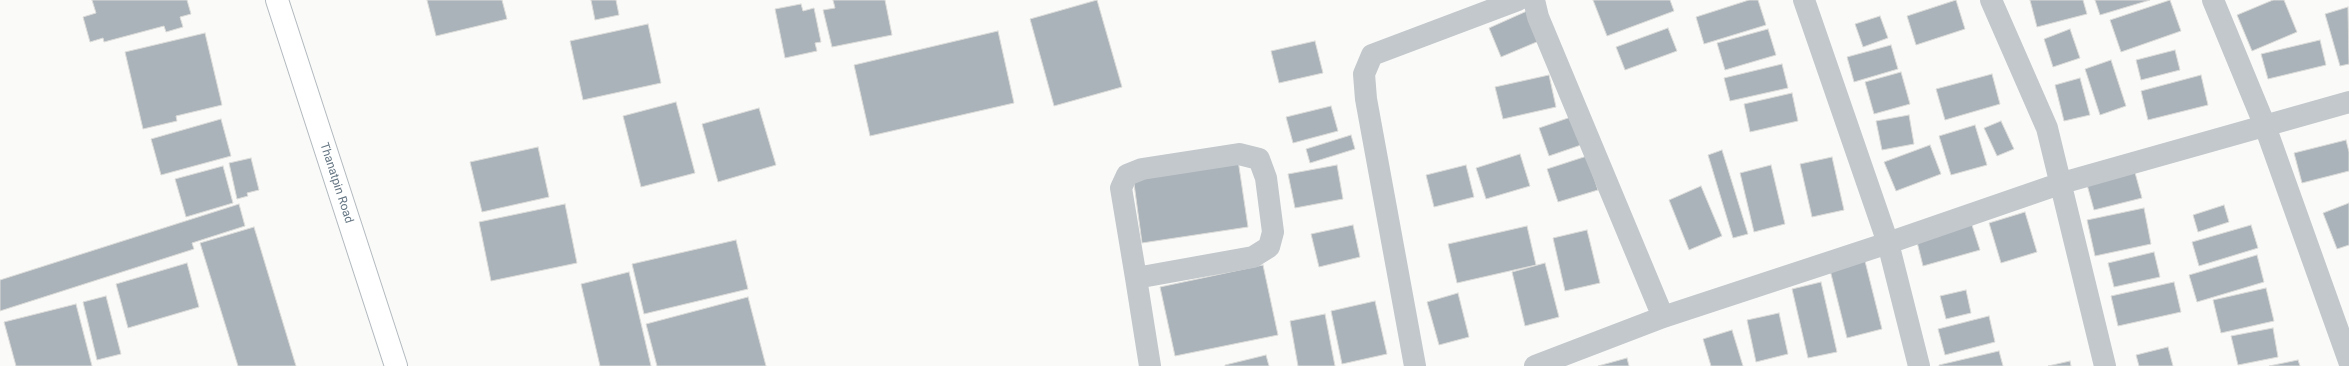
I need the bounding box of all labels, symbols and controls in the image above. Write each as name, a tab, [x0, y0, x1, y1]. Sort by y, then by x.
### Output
street label: Thanatpin Road	[316, 141, 356, 225]

